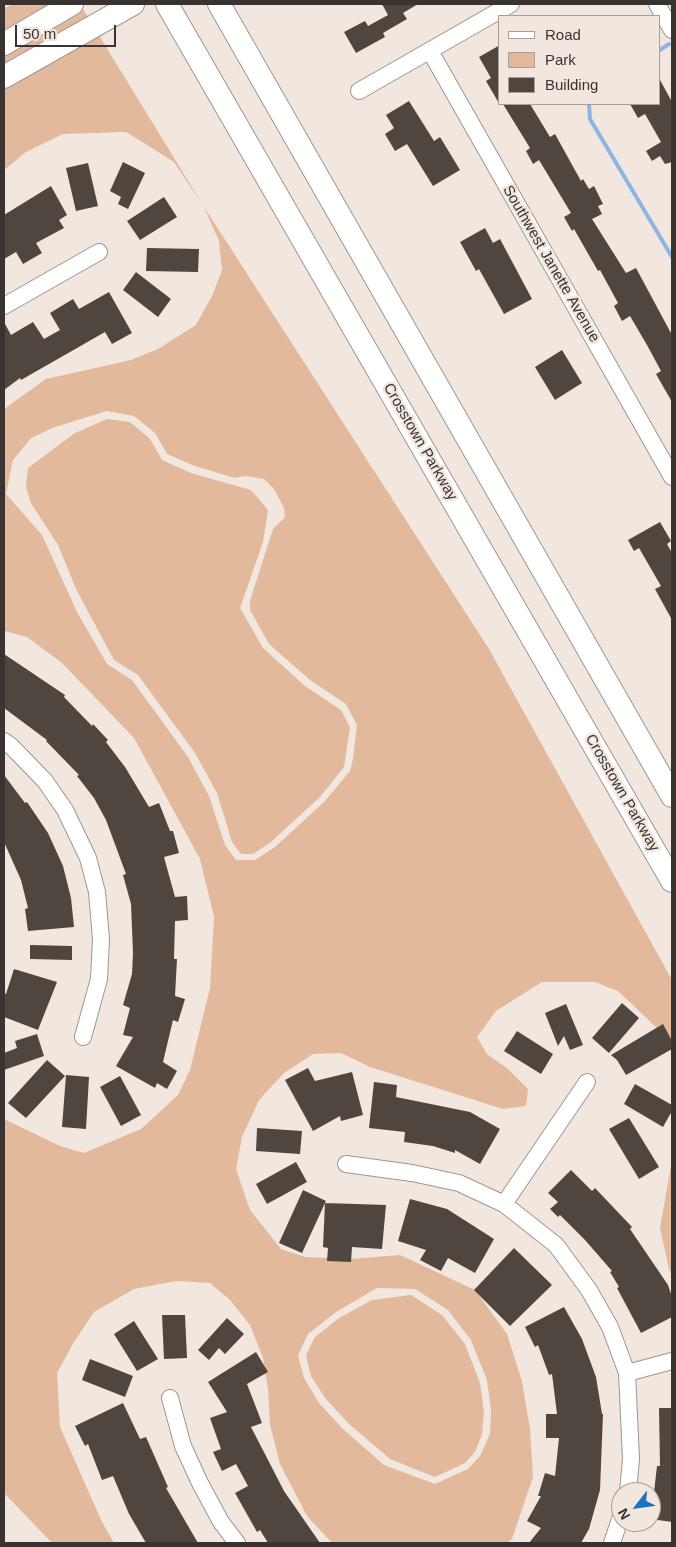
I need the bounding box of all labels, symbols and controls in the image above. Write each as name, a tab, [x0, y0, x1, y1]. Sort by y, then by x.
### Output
scale bar	[18, 15, 119, 47]
legend	[498, 15, 661, 105]
text: 50 m	[23, 25, 56, 42]
text: Road	[545, 26, 581, 43]
text: Park	[545, 51, 576, 68]
text: Building	[545, 76, 598, 93]
street label: Southwest Janette Avenue	[499, 182, 603, 346]
street label: Crosstown Parkway	[379, 380, 461, 504]
street label: Crosstown Parkway	[581, 731, 663, 855]
north arrow	[611, 1482, 661, 1532]
text: N	[614, 1506, 633, 1522]

